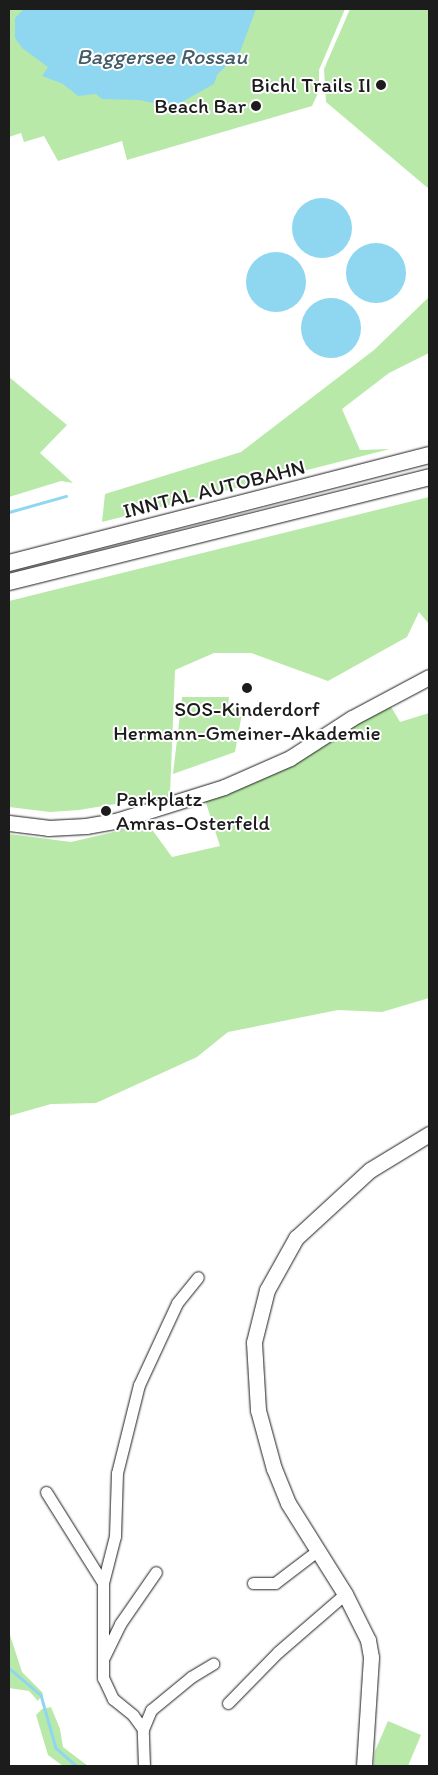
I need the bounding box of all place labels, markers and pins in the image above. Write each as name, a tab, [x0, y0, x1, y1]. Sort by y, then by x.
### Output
place label: Bichl Trails II	[252, 72, 371, 98]
marker: Bichl Trails II	[375, 79, 387, 91]
place label: Beach Bar	[154, 93, 246, 119]
marker: Beach Bar	[250, 100, 262, 112]
marker: SOS-Kinderdorf Hermann-Gmeiner-Akademie	[241, 682, 253, 694]
place label: SOS-Kinderdorf Hermann-Gmeiner-Akademie	[113, 696, 381, 746]
place label: Parkplatz Amras-Osterfeld	[116, 786, 270, 836]
marker: Parkplatz Amras-Osterfeld	[100, 805, 112, 817]

